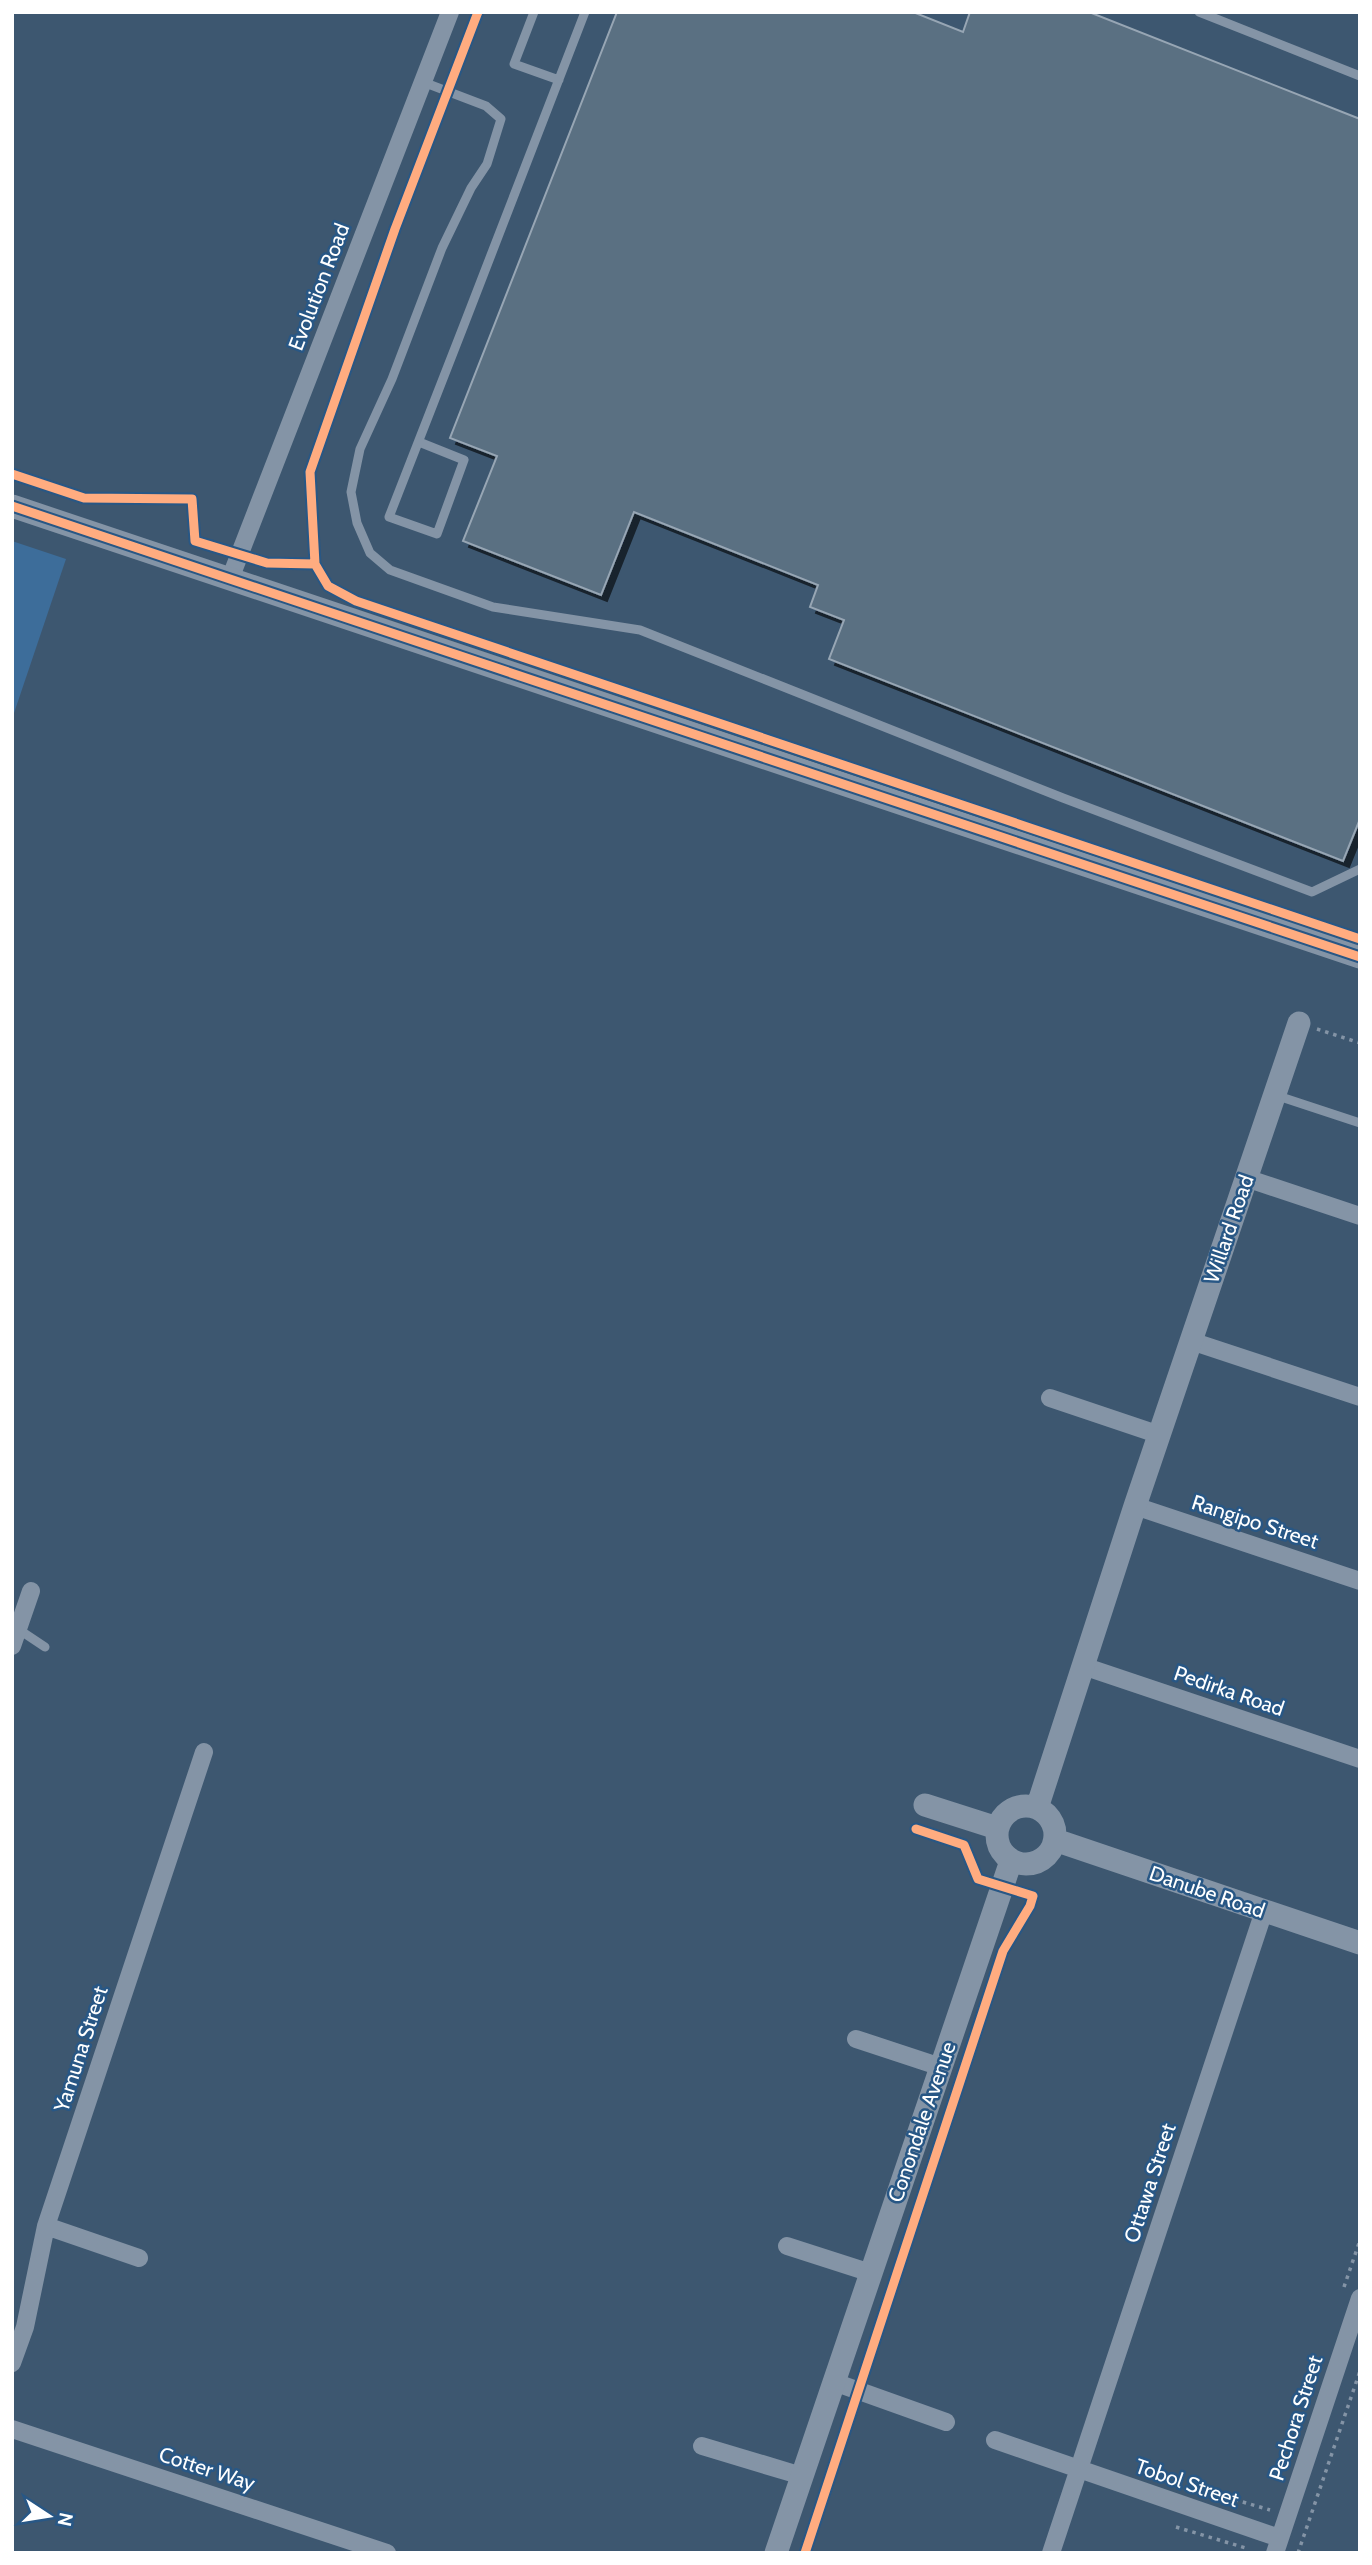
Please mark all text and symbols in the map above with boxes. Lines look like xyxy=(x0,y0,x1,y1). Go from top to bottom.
street label: Evolution Road xyxy=(283,220,354,354)
street label: Willard Road xyxy=(1198,1172,1259,1286)
street label: Rangipo Street xyxy=(1189,1489,1322,1554)
street label: Pedirka Road xyxy=(1171,1660,1288,1721)
street label: Danube Road xyxy=(1146,1860,1268,1923)
street label: Yamuna Street xyxy=(48,1983,113,2116)
street label: Conondale Avenue xyxy=(882,2038,961,2205)
street label: Ottawa Street xyxy=(1118,2120,1181,2246)
street label: Pechora Street xyxy=(1264,2352,1328,2484)
street label: Cotter Way xyxy=(156,2441,259,2496)
street label: Tobol Street xyxy=(1132,2453,1242,2512)
north arrow xyxy=(14,2481,84,2551)
text: N xyxy=(52,2510,78,2528)

